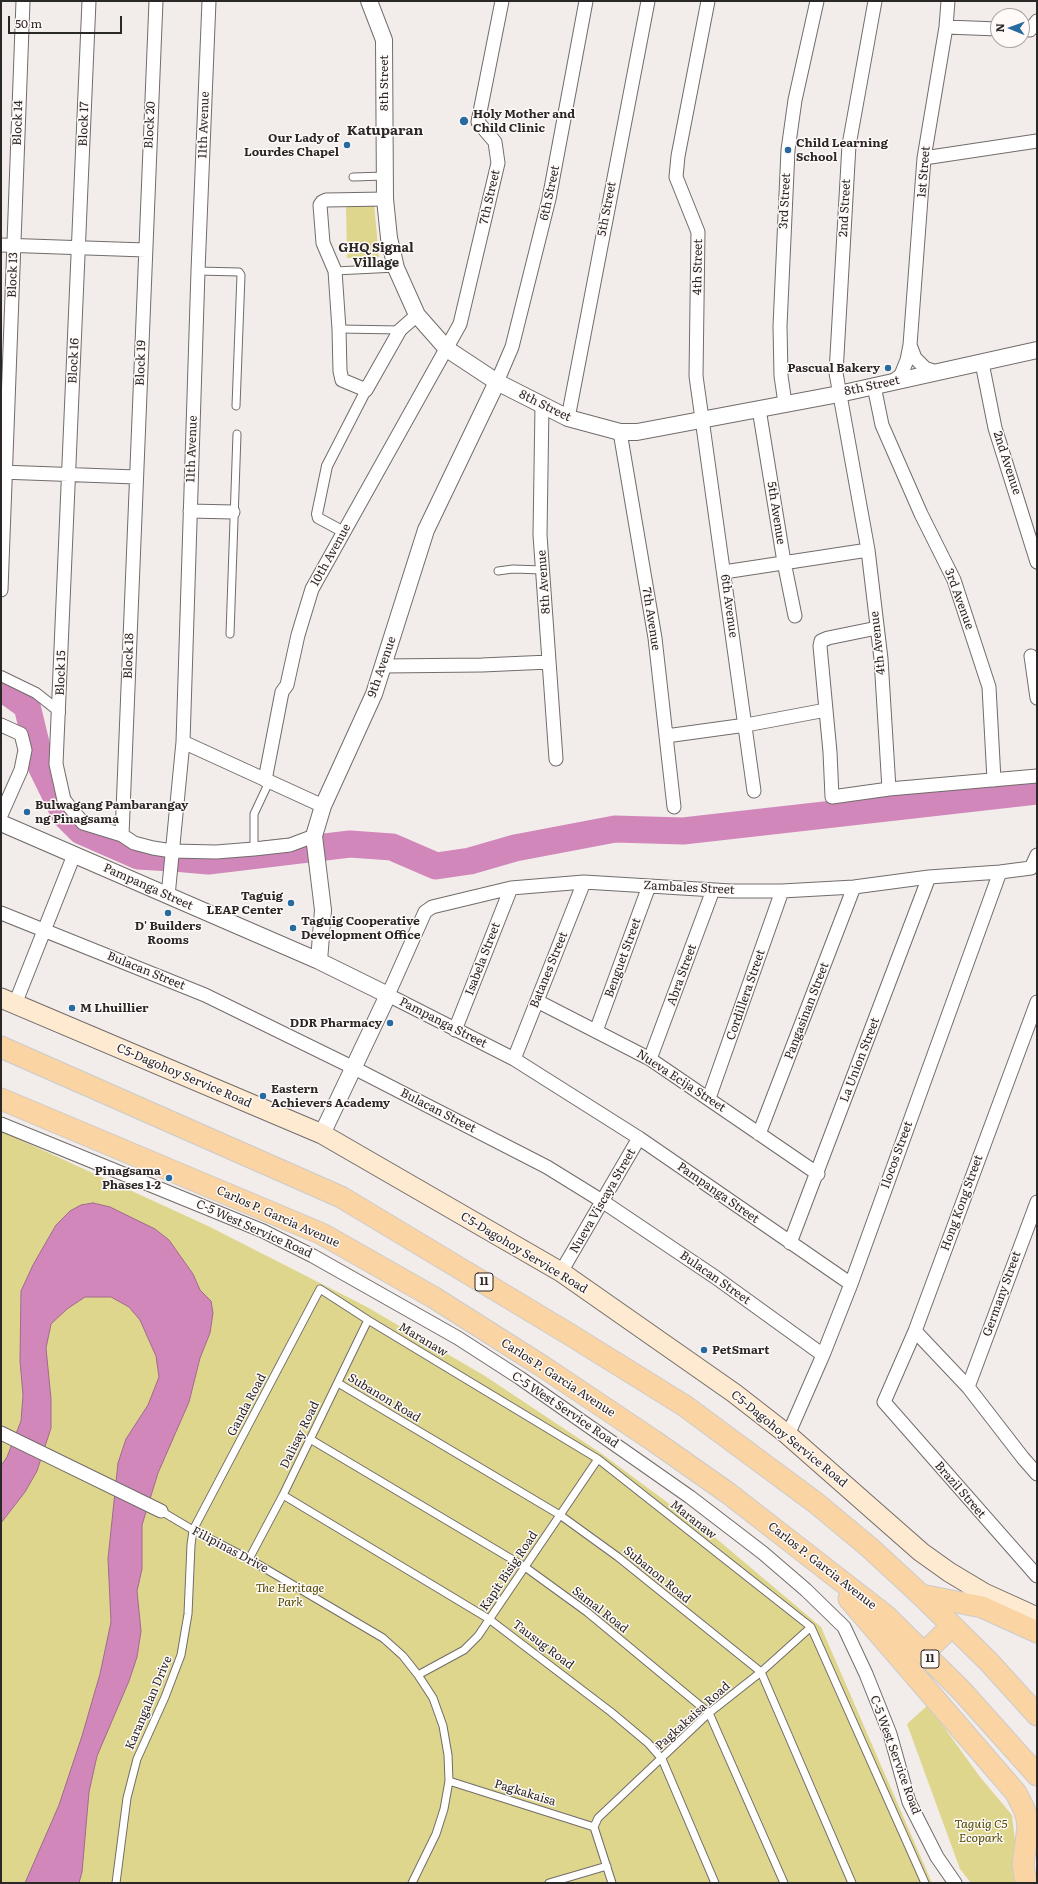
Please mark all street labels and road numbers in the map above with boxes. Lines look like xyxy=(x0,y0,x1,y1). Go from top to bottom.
street label: 8th Street xyxy=(377,55,391,111)
street label: 11th Avenue xyxy=(196,91,212,159)
street label: Block 14 xyxy=(10,100,26,146)
street label: Block 17 xyxy=(76,101,92,147)
street label: Block 20 xyxy=(142,101,158,149)
street label: 1st Street xyxy=(915,146,933,198)
street label: 6th Street xyxy=(537,164,563,222)
street label: 7th Street xyxy=(477,168,503,226)
street label: 3rd Street xyxy=(776,173,794,229)
street label: 2nd Street xyxy=(836,179,854,237)
street label: 5th Street xyxy=(595,180,619,238)
street label: 4th Street xyxy=(690,239,706,295)
street label: Block 13 xyxy=(5,252,21,298)
street label: Block 16 xyxy=(66,338,82,384)
street label: Block 19 xyxy=(133,340,149,386)
street label: 8th Street xyxy=(843,373,901,399)
street label: 8th Street xyxy=(517,387,573,425)
street label: 11th Avenue xyxy=(184,415,200,483)
street label: 2nd Avenue xyxy=(990,429,1024,497)
street label: 5th Avenue xyxy=(764,481,788,545)
street label: 10th Avenue xyxy=(308,521,354,589)
street label: 8th Avenue xyxy=(535,550,553,614)
street label: 3rd Avenue xyxy=(941,566,977,632)
street label: 6th Avenue xyxy=(717,573,741,639)
street label: 7th Avenue xyxy=(639,587,663,651)
street label: 4th Avenue xyxy=(867,610,889,676)
street label: Block 18 xyxy=(121,633,137,679)
street label: 9th Avenue xyxy=(365,635,399,699)
street label: Block 15 xyxy=(53,650,69,696)
street label: Pampanga Street xyxy=(101,861,195,913)
street label: Zambales Street xyxy=(643,878,735,898)
street label: Benguet Street xyxy=(602,916,644,1000)
street label: Isabela Street xyxy=(462,920,504,998)
street label: Batanes Street xyxy=(527,930,571,1010)
street label: Abra Street xyxy=(664,942,700,1008)
street label: Cordillera Street xyxy=(724,948,768,1042)
street label: Bulacan Street xyxy=(105,949,187,993)
street label: Pangasinan Street xyxy=(782,960,832,1062)
street label: Pampanga Street xyxy=(397,995,489,1051)
street label: La Union Street xyxy=(837,1016,883,1104)
street label: C5-Dagohoy Service Road xyxy=(114,1041,254,1111)
street label: Nueva Ecija Street xyxy=(634,1047,728,1115)
street label: Bulacan Street xyxy=(398,1086,478,1136)
street label: Ilocos Street xyxy=(878,1119,916,1191)
street label: Nueva Viscaya Street xyxy=(567,1146,639,1256)
street label: Hong Kong Street xyxy=(938,1153,986,1253)
street label: Pampanga Street xyxy=(674,1159,762,1227)
street label: Carlos P. Garcia Avenue xyxy=(214,1183,342,1251)
street label: C-5 West Service Road xyxy=(194,1197,314,1261)
street label: C5-Dagohoy Service Road xyxy=(458,1209,590,1297)
street label: Bulacan Street xyxy=(677,1248,753,1308)
street label: Germany Street xyxy=(980,1249,1024,1339)
road number: 11 xyxy=(475,1273,493,1291)
street label: Maranaw xyxy=(396,1320,450,1360)
street label: Carlos P. Garcia Avenue xyxy=(498,1336,618,1420)
street label: C-5 West Service Road xyxy=(509,1369,621,1451)
street label: Ganda Road xyxy=(225,1371,269,1439)
street label: Subanon Road xyxy=(345,1371,423,1425)
street label: C5-Dagohoy Service Road xyxy=(728,1388,850,1490)
street label: Dalisay Road xyxy=(277,1399,323,1471)
street label: Brazil Street xyxy=(931,1459,989,1521)
street label: Maranaw xyxy=(667,1498,719,1542)
street label: Carlos P. Garcia Avenue xyxy=(765,1519,879,1613)
street label: Filipinas Drive xyxy=(189,1524,271,1576)
street label: Kapit Bisig Road xyxy=(477,1528,541,1614)
street label: Subanon Road xyxy=(620,1544,694,1606)
street label: Samal Road xyxy=(569,1584,631,1636)
street label: Tausug Road xyxy=(510,1617,576,1673)
road number: 11 xyxy=(921,1650,939,1668)
street label: Karangalan Drive xyxy=(123,1654,175,1752)
street label: Pagkakaisa Road xyxy=(653,1679,733,1753)
street label: C-5 West Service Road xyxy=(867,1694,923,1816)
street label: Pagkakaisa xyxy=(492,1777,558,1809)

